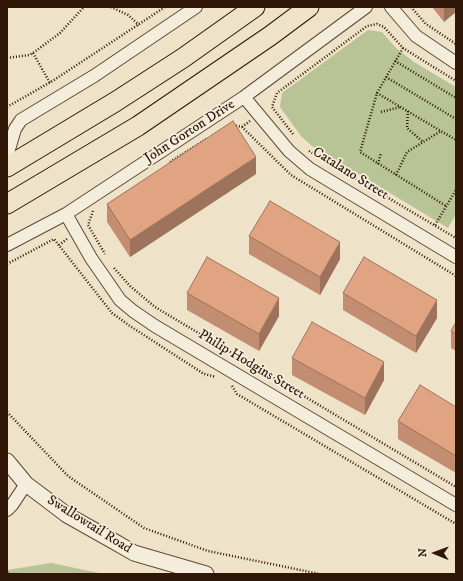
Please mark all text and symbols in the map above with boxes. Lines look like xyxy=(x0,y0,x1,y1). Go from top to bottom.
street label: John Gorton Drive xyxy=(142,97,238,167)
street label: Catalano Street xyxy=(309,144,391,204)
street label: Philip Hodgins Street xyxy=(195,327,307,403)
street label: Swallowtail Road xyxy=(44,492,134,558)
north arrow xyxy=(415,533,455,573)
text: N xyxy=(416,548,430,557)

